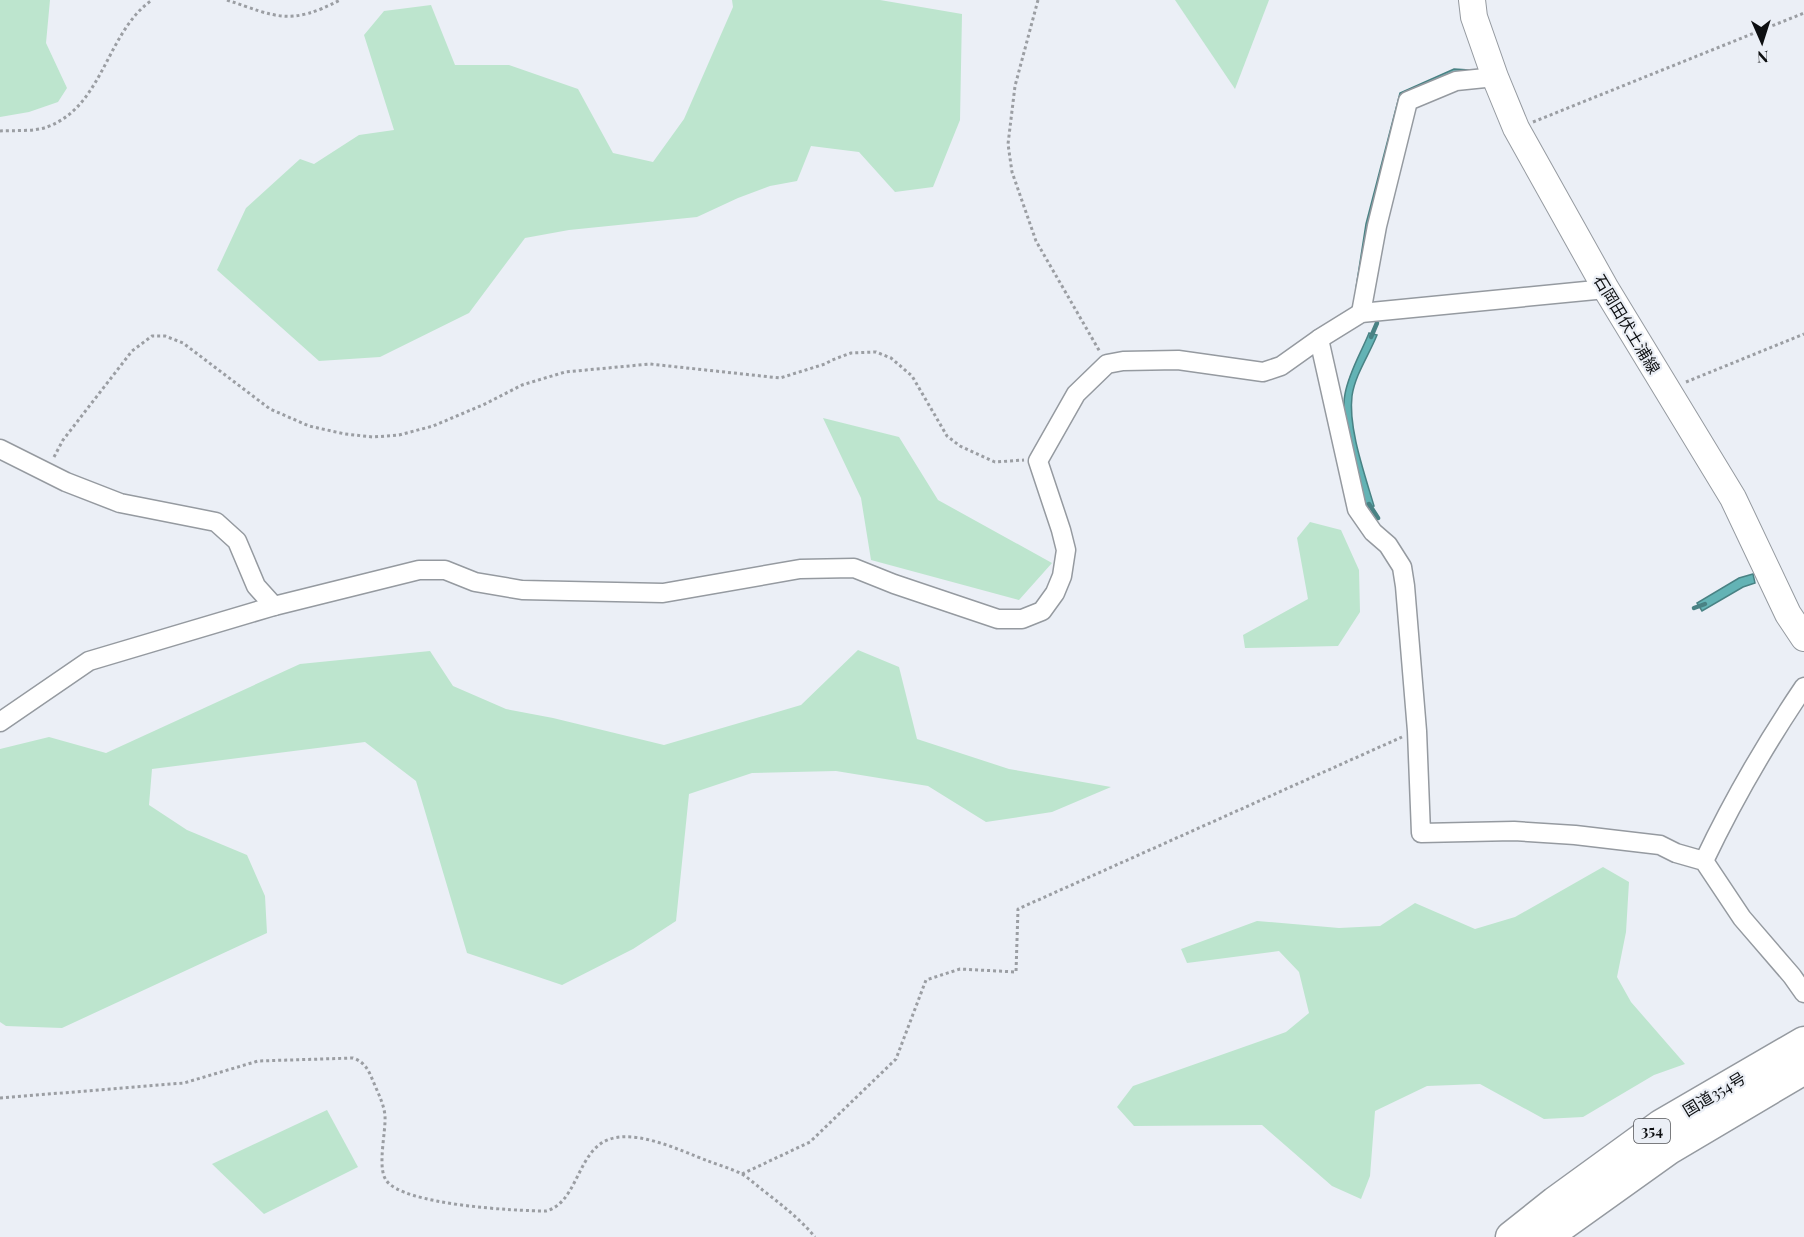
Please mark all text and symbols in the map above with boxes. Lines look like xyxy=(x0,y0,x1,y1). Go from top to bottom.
north arrow xyxy=(1732,12,1792,72)
text: N xyxy=(1756,47,1769,68)
street label: 石岡田伏土浦線 xyxy=(1590,270,1665,377)
street label: 国道354号 xyxy=(1678,1067,1749,1121)
road number: 354 xyxy=(1634,1119,1670,1143)

